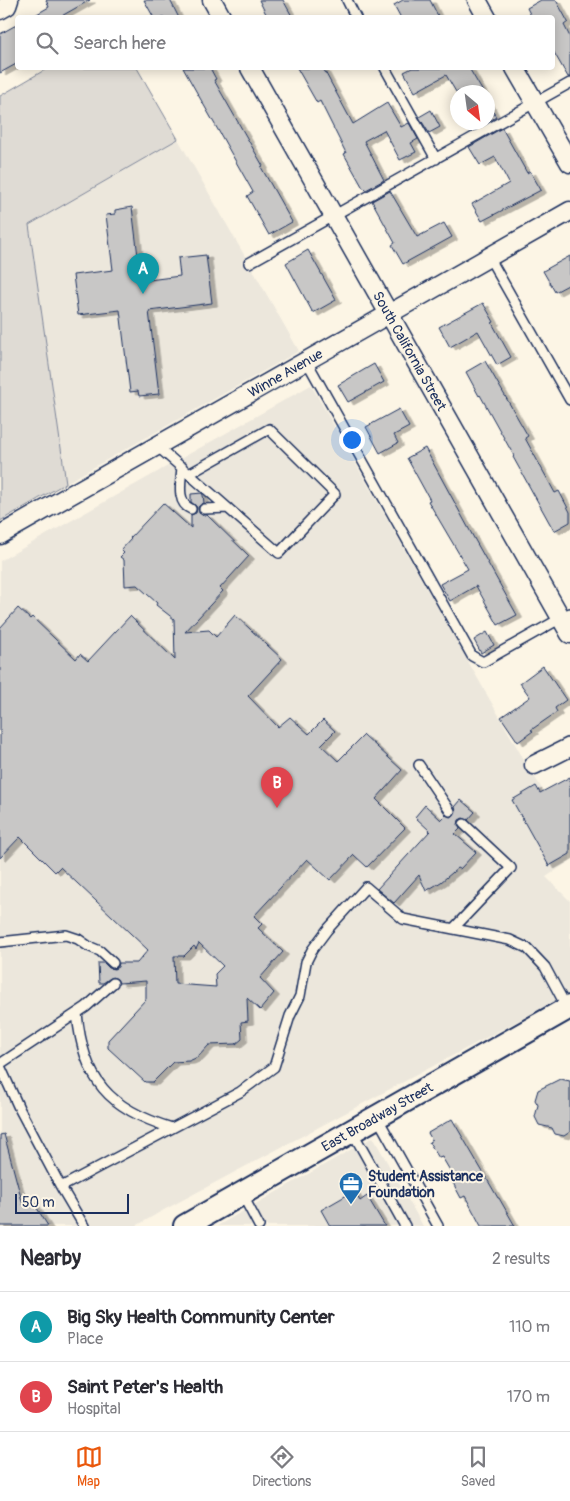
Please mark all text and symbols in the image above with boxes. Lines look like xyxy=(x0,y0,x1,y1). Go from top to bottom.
search box xyxy=(15,15,555,70)
icon: search xyxy=(33,29,61,57)
text: Search here xyxy=(73,31,166,55)
north arrow xyxy=(450,85,495,130)
pin: A xyxy=(127,253,159,294)
street label: South California Street xyxy=(369,288,450,414)
street label: Winne Avenue xyxy=(245,345,326,401)
your location xyxy=(339,427,365,453)
pin: B xyxy=(261,767,293,808)
street label: East Broadway Street xyxy=(319,1079,436,1156)
place label: Student Assistance Foundation xyxy=(368,1168,484,1201)
office icon: Student Assistance Foundation xyxy=(338,1171,364,1205)
scale bar xyxy=(15,1191,129,1214)
text: 50 m xyxy=(22,1194,55,1211)
text: Nearby xyxy=(20,1245,81,1272)
text: 2 results xyxy=(492,1249,550,1269)
text: Big Sky Health Community Center xyxy=(67,1305,335,1329)
text: A xyxy=(31,1317,41,1337)
text: 110 m xyxy=(509,1317,550,1337)
text: Place xyxy=(67,1329,103,1349)
text: Saint Peter's Health xyxy=(67,1375,223,1399)
text: B xyxy=(31,1387,41,1407)
text: 170 m xyxy=(507,1387,550,1407)
text: Hospital xyxy=(67,1399,121,1419)
tab: Map xyxy=(75,1443,103,1490)
tab: Directions xyxy=(252,1443,311,1490)
tab: Saved xyxy=(461,1443,495,1490)

